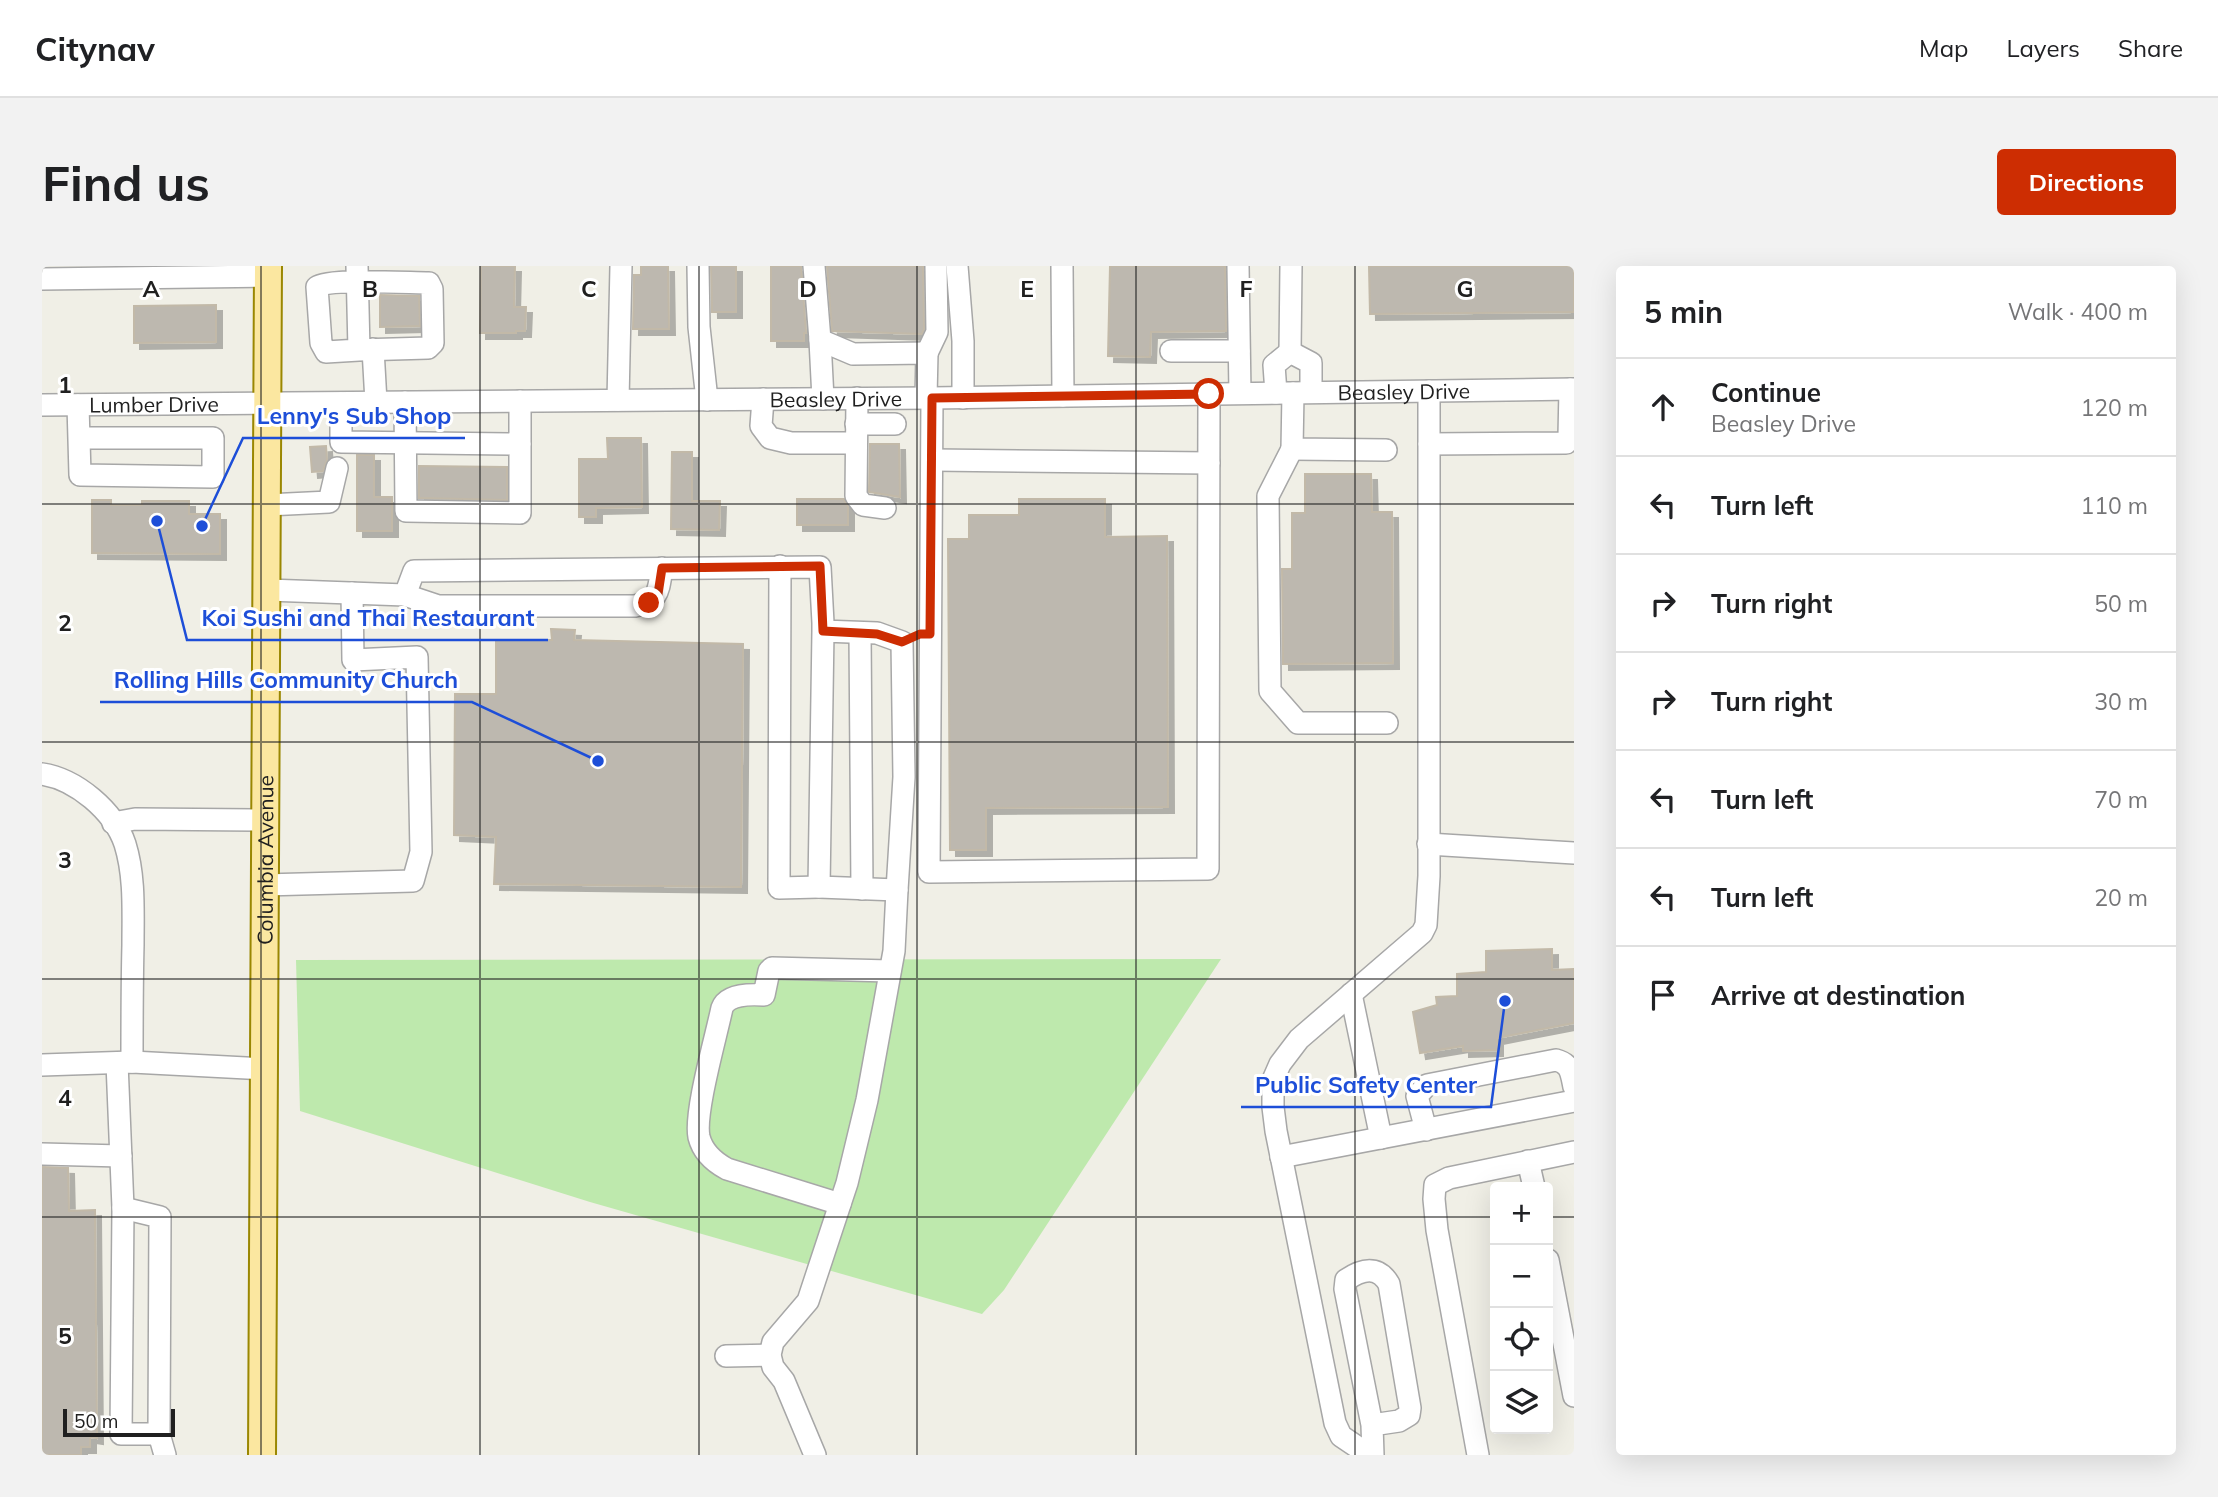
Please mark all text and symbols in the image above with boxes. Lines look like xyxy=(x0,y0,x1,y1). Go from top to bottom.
text: Citynav xyxy=(35,28,155,69)
text: Map xyxy=(1919,33,1968,63)
text: Layers xyxy=(2006,33,2080,63)
text: Share xyxy=(2118,33,2183,63)
button: Directions xyxy=(1997,149,2176,215)
text: Find us xyxy=(42,152,210,213)
text: A xyxy=(142,274,160,303)
text: B xyxy=(362,274,378,303)
text: C xyxy=(581,274,597,303)
text: D xyxy=(799,274,817,303)
text: E xyxy=(1020,274,1034,303)
text: F xyxy=(1239,274,1253,303)
text: G xyxy=(1456,274,1474,303)
text: 5 min xyxy=(1644,293,1723,331)
text: Walk · 400 m xyxy=(2008,297,2148,326)
text: 1 xyxy=(58,370,72,399)
text: Continue xyxy=(1711,376,1821,409)
street label: Beasley Drive xyxy=(1338,377,1470,405)
route start xyxy=(1193,378,1224,409)
street label: Beasley Drive xyxy=(770,385,902,412)
icon: ahead xyxy=(1644,388,1682,426)
street label: Lumber Drive xyxy=(89,391,219,418)
text: 120 m xyxy=(2080,393,2148,422)
callout: Lenny's Sub Shop xyxy=(243,394,465,438)
text: Lenny's Sub Shop xyxy=(257,401,451,430)
text: Beasley Drive xyxy=(1711,409,1856,438)
icon: left xyxy=(1644,486,1682,524)
text: Turn left xyxy=(1711,489,1813,522)
text: 110 m xyxy=(2080,491,2148,520)
icon: right xyxy=(1644,584,1682,622)
route end xyxy=(633,587,664,618)
text: Turn right xyxy=(1711,587,1832,620)
text: 50 m xyxy=(2094,589,2148,618)
callout: Koi Sushi and Thai Restaurant xyxy=(187,596,548,640)
text: Koi Sushi and Thai Restaurant xyxy=(202,603,535,632)
text: 2 xyxy=(58,608,72,637)
callout: Rolling Hills Community Church xyxy=(100,658,472,702)
text: Rolling Hills Community Church xyxy=(114,665,458,694)
icon: right xyxy=(1644,682,1682,720)
text: Turn right xyxy=(1711,685,1832,718)
text: 30 m xyxy=(2094,687,2148,716)
street label: Columbia Avenue xyxy=(252,775,278,945)
icon: left xyxy=(1644,780,1682,818)
text: Turn left xyxy=(1711,783,1813,816)
text: 70 m xyxy=(2094,785,2148,814)
text: 3 xyxy=(58,845,72,874)
icon: left xyxy=(1644,878,1682,916)
text: Turn left xyxy=(1711,881,1813,914)
text: 20 m xyxy=(2094,883,2148,912)
icon: arrive xyxy=(1644,976,1682,1014)
text: Arrive at destination xyxy=(1711,979,1966,1012)
callout: Public Safety Center xyxy=(1241,1063,1491,1107)
text: Public Safety Center xyxy=(1255,1070,1477,1099)
text: 4 xyxy=(58,1083,72,1112)
map controls xyxy=(1490,1182,1553,1434)
button: + xyxy=(1490,1182,1553,1245)
button: − xyxy=(1490,1245,1553,1308)
button: locate xyxy=(1490,1308,1553,1371)
text: 5 xyxy=(58,1321,72,1350)
button: layers xyxy=(1490,1371,1553,1434)
scale bar xyxy=(63,1406,175,1438)
text: 50 m xyxy=(74,1409,118,1433)

